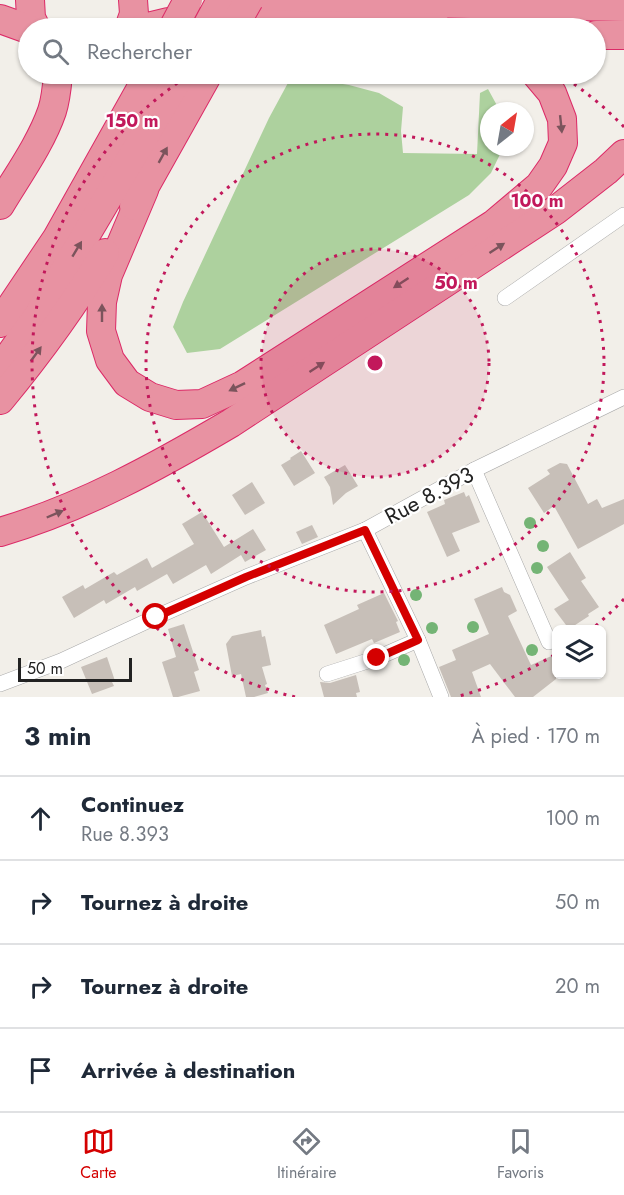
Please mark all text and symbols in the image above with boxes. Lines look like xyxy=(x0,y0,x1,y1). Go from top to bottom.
search box xyxy=(18,18,606,84)
icon: search xyxy=(39,35,72,68)
text: Rechercher xyxy=(87,35,192,67)
north arrow xyxy=(480,102,534,156)
text: 150 m xyxy=(106,108,158,134)
one-way arrow xyxy=(556,115,566,134)
one-way arrow xyxy=(158,146,168,163)
text: 100 m xyxy=(510,188,564,214)
one-way arrow xyxy=(72,240,82,257)
one-way arrow xyxy=(489,243,505,254)
text: 50 m xyxy=(434,270,478,296)
one-way arrow xyxy=(394,277,410,289)
one-way arrow xyxy=(97,304,107,323)
one-way arrow xyxy=(30,347,42,363)
centre of rings xyxy=(365,353,385,373)
one-way arrow xyxy=(308,361,324,373)
one-way arrow xyxy=(228,383,245,392)
street label: Rue 8.393 xyxy=(379,458,479,532)
one-way arrow xyxy=(47,509,64,518)
route start xyxy=(142,603,168,629)
map controls xyxy=(552,625,606,679)
button: layers xyxy=(552,625,606,679)
route end xyxy=(363,644,389,670)
scale bar xyxy=(18,655,132,682)
text: 50 m xyxy=(27,657,63,680)
text: 3 min xyxy=(24,717,91,755)
text: À pied · 170 m xyxy=(471,722,600,751)
text: Continuez xyxy=(81,788,184,820)
icon: ahead xyxy=(24,802,57,835)
text: 100 m xyxy=(545,804,600,833)
text: Rue 8.393 xyxy=(81,820,169,849)
icon: right xyxy=(24,886,57,919)
text: Tournez à droite xyxy=(81,886,248,918)
text: 50 m xyxy=(555,888,600,917)
icon: right xyxy=(24,970,57,1003)
text: Tournez à droite xyxy=(81,970,248,1002)
text: 20 m xyxy=(555,972,600,1001)
icon: arrive xyxy=(24,1054,57,1087)
text: Arrivée à destination xyxy=(81,1054,295,1086)
tab: Carte xyxy=(80,1125,116,1184)
tab: Itinéraire xyxy=(277,1125,336,1184)
tab: Favoris xyxy=(497,1125,544,1184)

